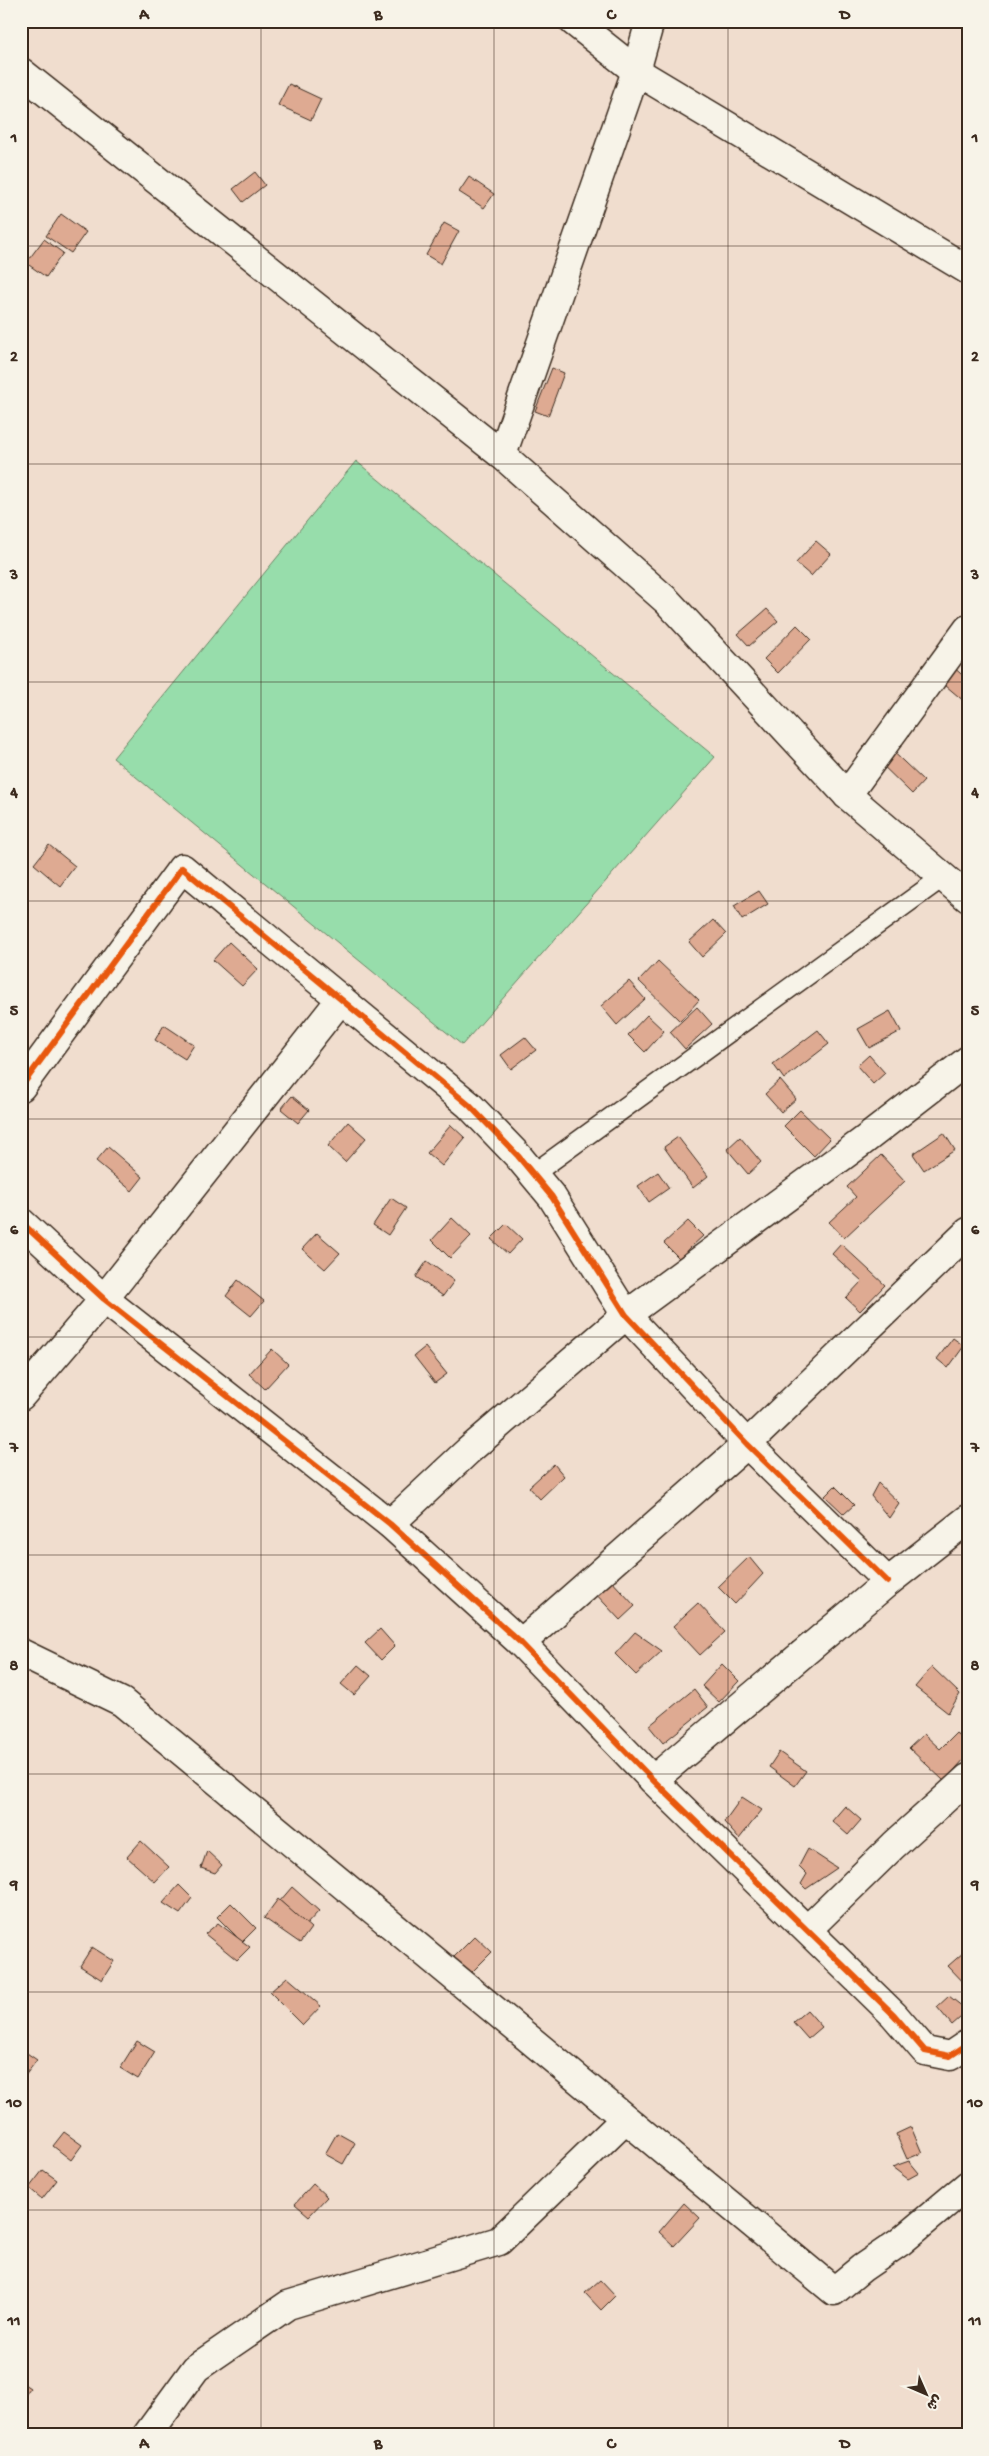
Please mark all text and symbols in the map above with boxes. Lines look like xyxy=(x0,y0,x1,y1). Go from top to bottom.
text: A xyxy=(138,7,150,26)
text: B xyxy=(373,7,383,26)
text: C xyxy=(606,7,617,26)
text: D xyxy=(838,7,851,26)
text: 1 xyxy=(10,130,17,149)
text: 1 xyxy=(971,130,978,149)
text: 2 xyxy=(10,349,18,368)
text: 2 xyxy=(971,349,979,368)
text: 3 xyxy=(9,567,18,586)
text: 3 xyxy=(970,567,979,586)
text: 4 xyxy=(9,785,18,804)
text: 4 xyxy=(970,785,979,804)
text: 5 xyxy=(10,1003,19,1022)
text: 5 xyxy=(971,1003,980,1022)
text: 6 xyxy=(10,1222,19,1241)
text: 6 xyxy=(971,1222,980,1241)
text: 7 xyxy=(9,1440,19,1459)
text: 7 xyxy=(970,1440,980,1459)
text: 8 xyxy=(10,1658,19,1677)
text: 8 xyxy=(971,1658,980,1677)
text: 9 xyxy=(9,1877,18,1896)
text: 9 xyxy=(970,1877,979,1896)
text: 10 xyxy=(5,2095,22,2114)
text: 10 xyxy=(966,2095,983,2114)
text: 11 xyxy=(7,2313,20,2332)
text: 11 xyxy=(968,2313,981,2332)
north arrow xyxy=(902,2368,952,2418)
text: ش xyxy=(922,2390,945,2413)
text: A xyxy=(138,2436,150,2455)
text: B xyxy=(373,2436,383,2455)
text: C xyxy=(606,2436,617,2455)
text: D xyxy=(838,2436,851,2455)

